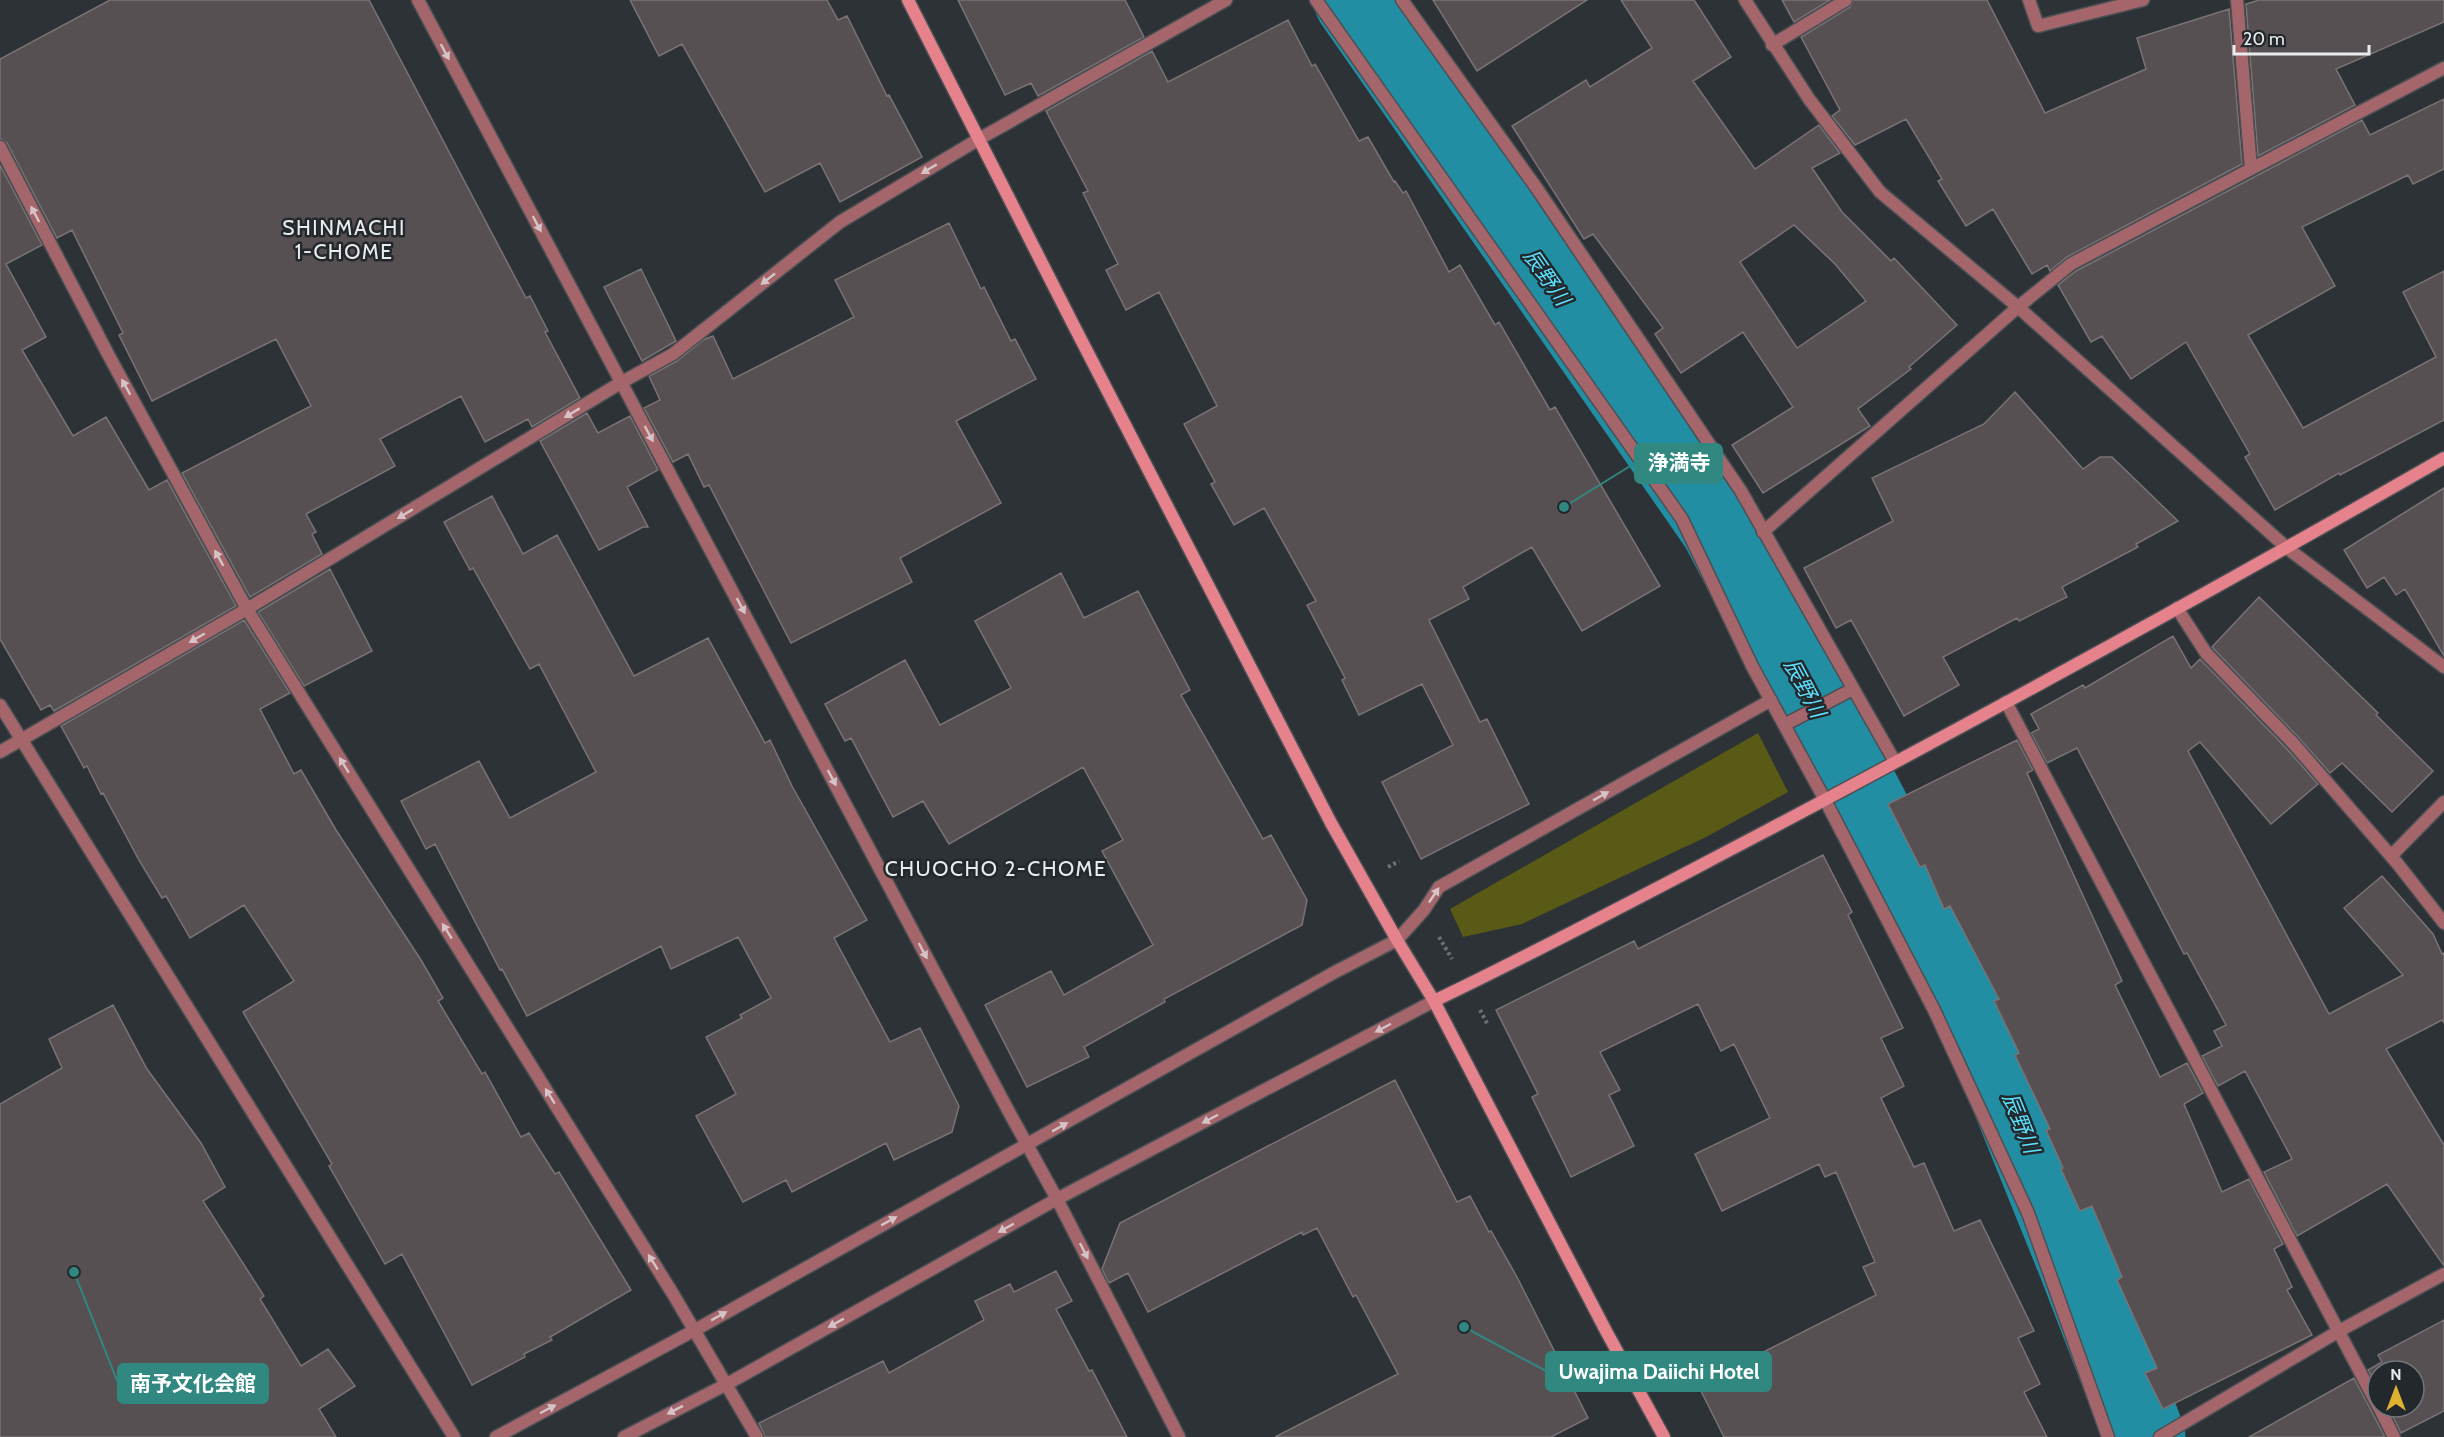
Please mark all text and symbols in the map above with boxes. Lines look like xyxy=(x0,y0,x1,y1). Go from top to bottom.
scale bar xyxy=(2234,18,2369,56)
text: 20 m xyxy=(2243,28,2285,50)
one-way arrow xyxy=(441,43,450,60)
one-way arrow xyxy=(921,164,937,175)
one-way arrow xyxy=(30,206,40,223)
district label: SHINMACHI 1-CHOME xyxy=(282,215,406,264)
one-way arrow xyxy=(532,215,542,232)
water label: 辰野川 xyxy=(1519,244,1576,312)
one-way arrow xyxy=(760,272,776,285)
one-way arrow xyxy=(121,378,131,395)
one-way arrow xyxy=(564,407,580,418)
one-way arrow xyxy=(644,426,654,443)
callout: 浄満寺 xyxy=(1635,444,1722,483)
text: 浄満寺 xyxy=(1648,450,1711,475)
one-way arrow xyxy=(397,508,413,519)
one-way arrow xyxy=(214,550,225,566)
one-way arrow xyxy=(736,598,746,615)
one-way arrow xyxy=(188,633,205,643)
water label: 辰野川 xyxy=(1779,654,1832,723)
one-way arrow xyxy=(339,757,350,773)
one-way arrow xyxy=(827,770,837,787)
one-way arrow xyxy=(1592,791,1609,801)
district label: CHUOCHO 2-CHOME xyxy=(885,856,1107,881)
one-way arrow xyxy=(1428,888,1440,904)
one-way arrow xyxy=(442,923,453,939)
one-way arrow xyxy=(918,943,928,960)
one-way arrow xyxy=(1374,1023,1391,1033)
one-way arrow xyxy=(545,1088,556,1104)
water label: 辰野川 xyxy=(1998,1089,2045,1159)
one-way arrow xyxy=(1201,1114,1218,1124)
one-way arrow xyxy=(1052,1121,1068,1132)
one-way arrow xyxy=(881,1217,898,1227)
one-way arrow xyxy=(997,1223,1014,1233)
one-way arrow xyxy=(1079,1243,1089,1260)
one-way arrow xyxy=(647,1254,658,1270)
one-way arrow xyxy=(711,1311,728,1321)
one-way arrow xyxy=(827,1318,844,1328)
callout: Uwajima Daiichi Hotel xyxy=(1546,1352,1771,1391)
text: Uwajima Daiichi Hotel xyxy=(1559,1359,1760,1384)
north arrow xyxy=(2366,1359,2426,1419)
callout: 南予文化会館 xyxy=(118,1364,268,1403)
text: N xyxy=(2390,1365,2402,1384)
text: 南予文化会館 xyxy=(130,1371,256,1396)
one-way arrow xyxy=(539,1404,556,1414)
one-way arrow xyxy=(667,1406,684,1415)

